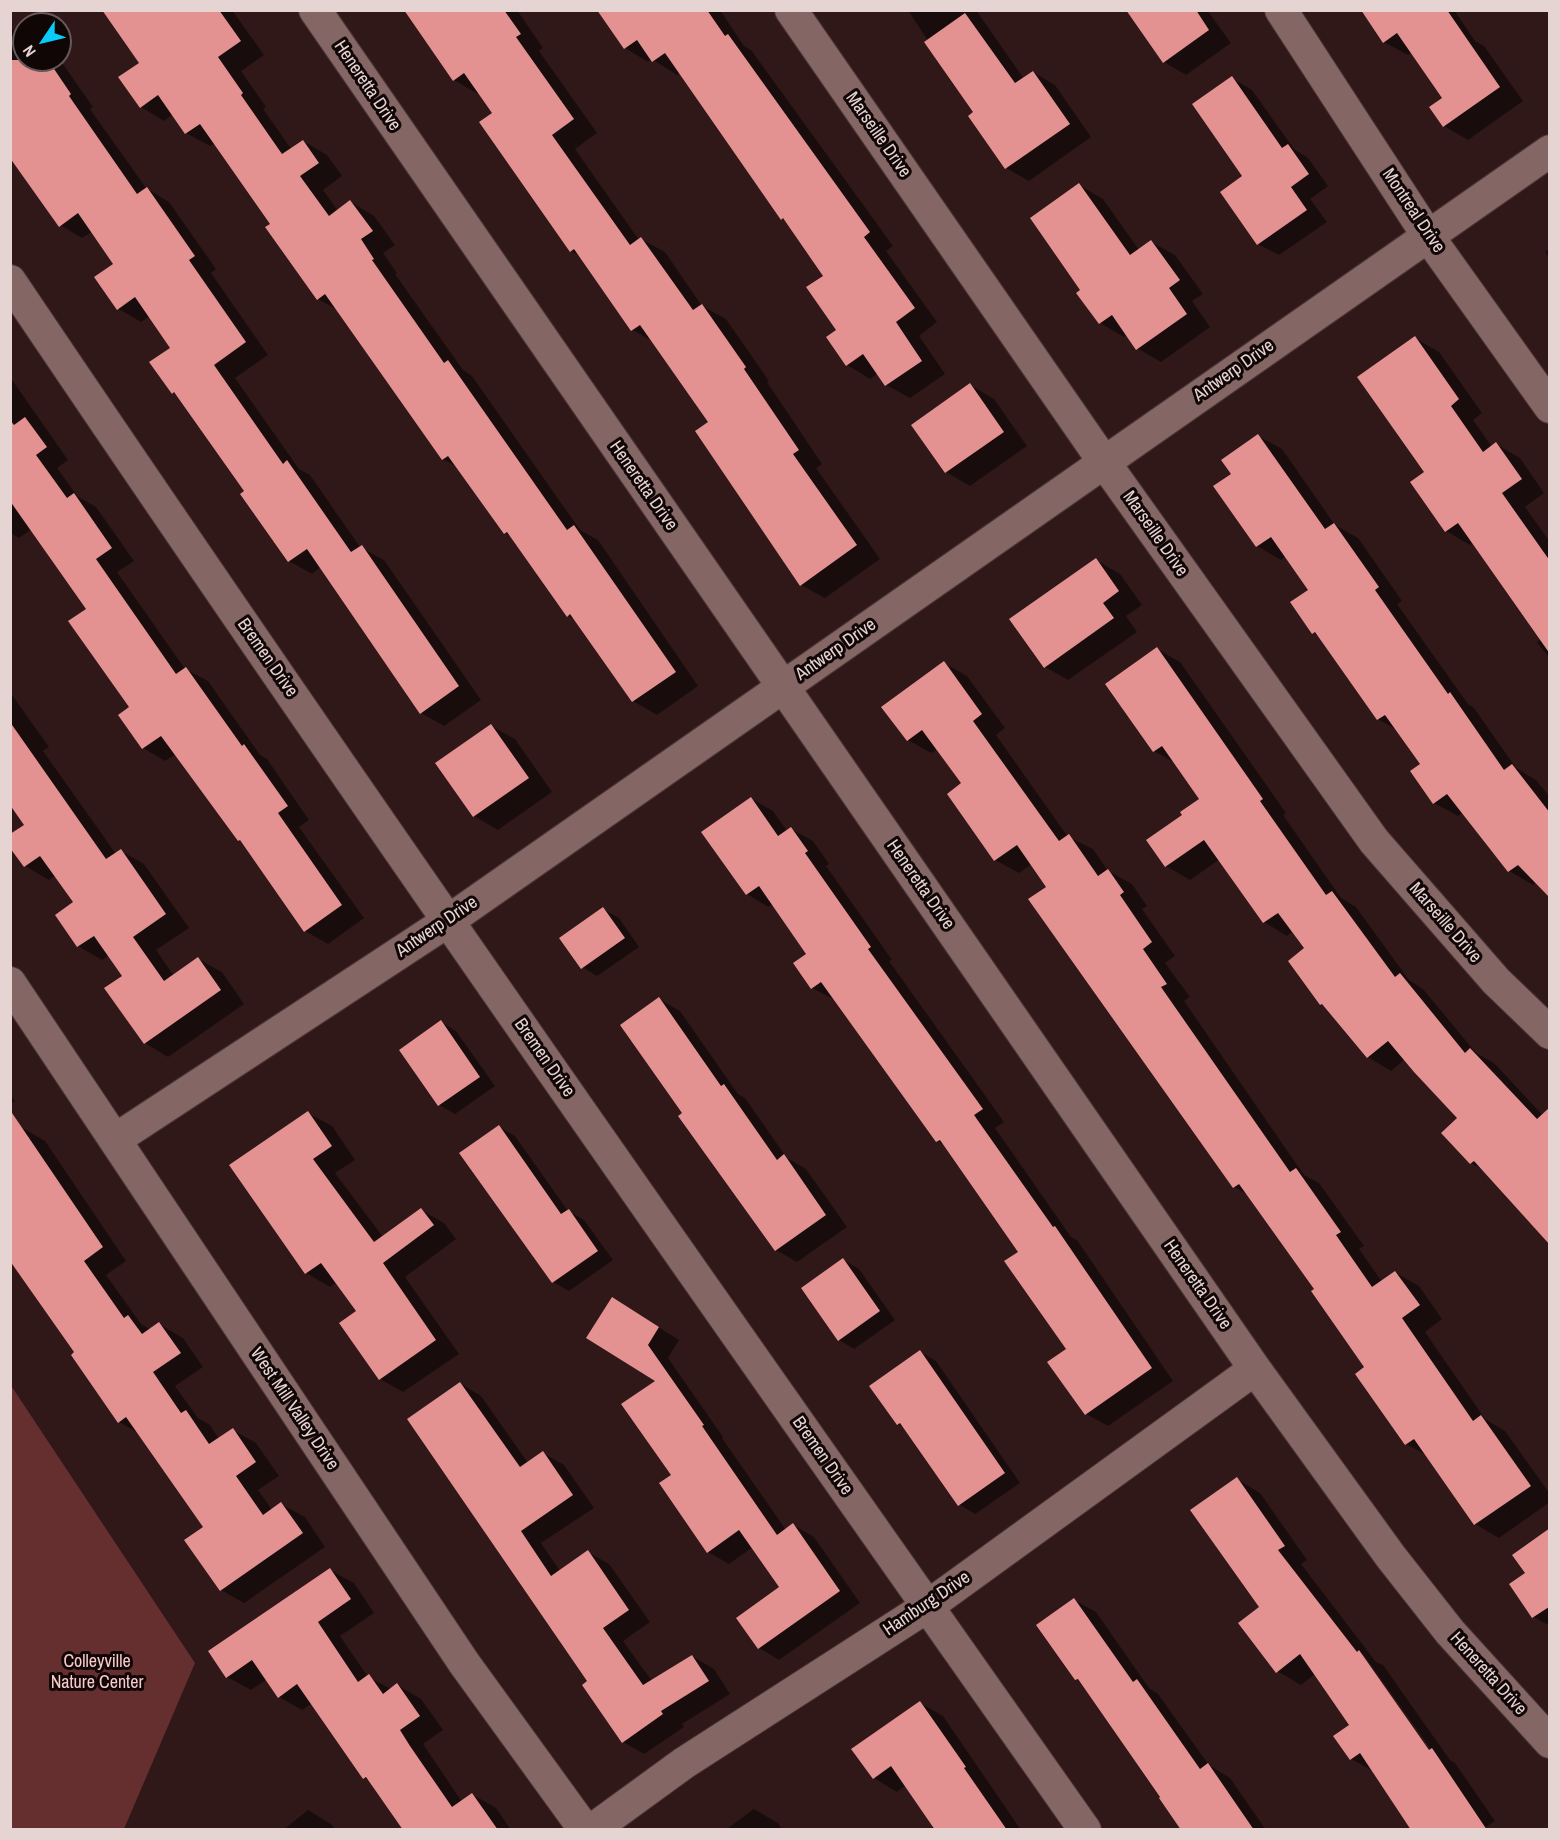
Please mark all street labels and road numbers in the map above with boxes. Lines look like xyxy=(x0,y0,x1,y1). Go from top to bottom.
street label: Heneretta Drive xyxy=(329,37,405,135)
street label: Marseille Drive xyxy=(841,88,915,182)
street label: Montreal Drive xyxy=(1377,165,1449,257)
street label: Antwerp Drive xyxy=(1190,335,1278,407)
street label: Heneretta Drive xyxy=(604,437,682,535)
street label: Marseille Drive xyxy=(1118,487,1192,581)
street label: Antwerp Drive xyxy=(792,614,880,686)
street label: Bremen Drive xyxy=(232,615,302,701)
street label: Heneretta Drive xyxy=(881,836,959,934)
street label: Marseille Drive xyxy=(1404,878,1486,968)
street label: Antwerp Drive xyxy=(392,892,482,962)
street label: Bremen Drive xyxy=(509,1015,579,1101)
street label: Heneretta Drive xyxy=(1158,1236,1236,1334)
street label: West Mill Valley Drive xyxy=(245,1344,343,1474)
street label: Bremen Drive xyxy=(787,1413,857,1499)
street label: Hamburg Drive xyxy=(879,1567,975,1641)
street label: Heneretta Drive xyxy=(1445,1628,1531,1720)

